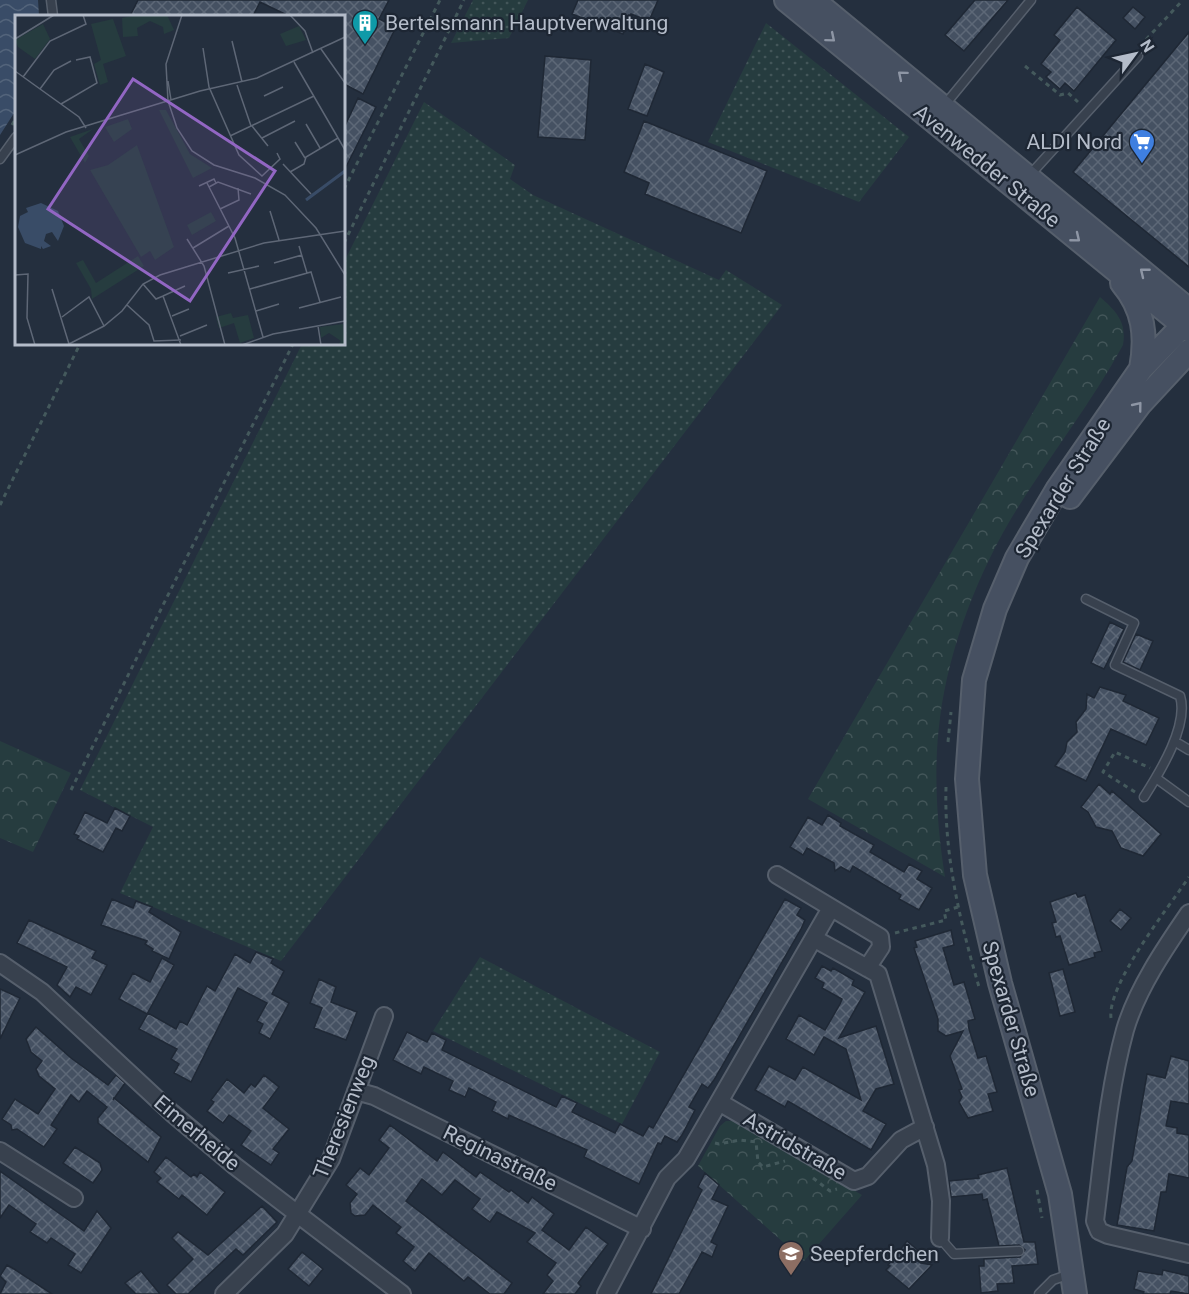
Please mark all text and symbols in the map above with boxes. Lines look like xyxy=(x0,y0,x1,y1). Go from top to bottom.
building icon: Bertelsmann Hauptverwaltung xyxy=(350,8,380,46)
place label: Bertelsmann Hauptverwaltung xyxy=(385,11,668,35)
inset map xyxy=(15,15,345,345)
north arrow xyxy=(1105,24,1165,84)
one-way arrow xyxy=(824,30,835,41)
text: N xyxy=(1136,36,1158,56)
one-way arrow xyxy=(898,71,909,82)
street label: Avenwedder Straße xyxy=(909,100,1065,232)
supermarket icon: ALDI Nord xyxy=(1127,127,1157,165)
place label: ALDI Nord xyxy=(1027,130,1122,154)
one-way arrow xyxy=(1069,231,1080,242)
one-way arrow xyxy=(1140,269,1151,280)
one-way arrow xyxy=(1131,402,1142,413)
street label: Spexarder Straße xyxy=(1010,414,1116,562)
street label: Spexarder Straße xyxy=(977,939,1045,1099)
street label: Theresienweg xyxy=(308,1052,380,1182)
street label: Eimerheide xyxy=(149,1090,245,1176)
street label: Astridstraße xyxy=(739,1107,851,1185)
street label: Reginastraße xyxy=(439,1120,561,1196)
school or university icon: Seepferdchen xyxy=(776,1239,806,1277)
place label: Seepferdchen xyxy=(810,1242,939,1266)

